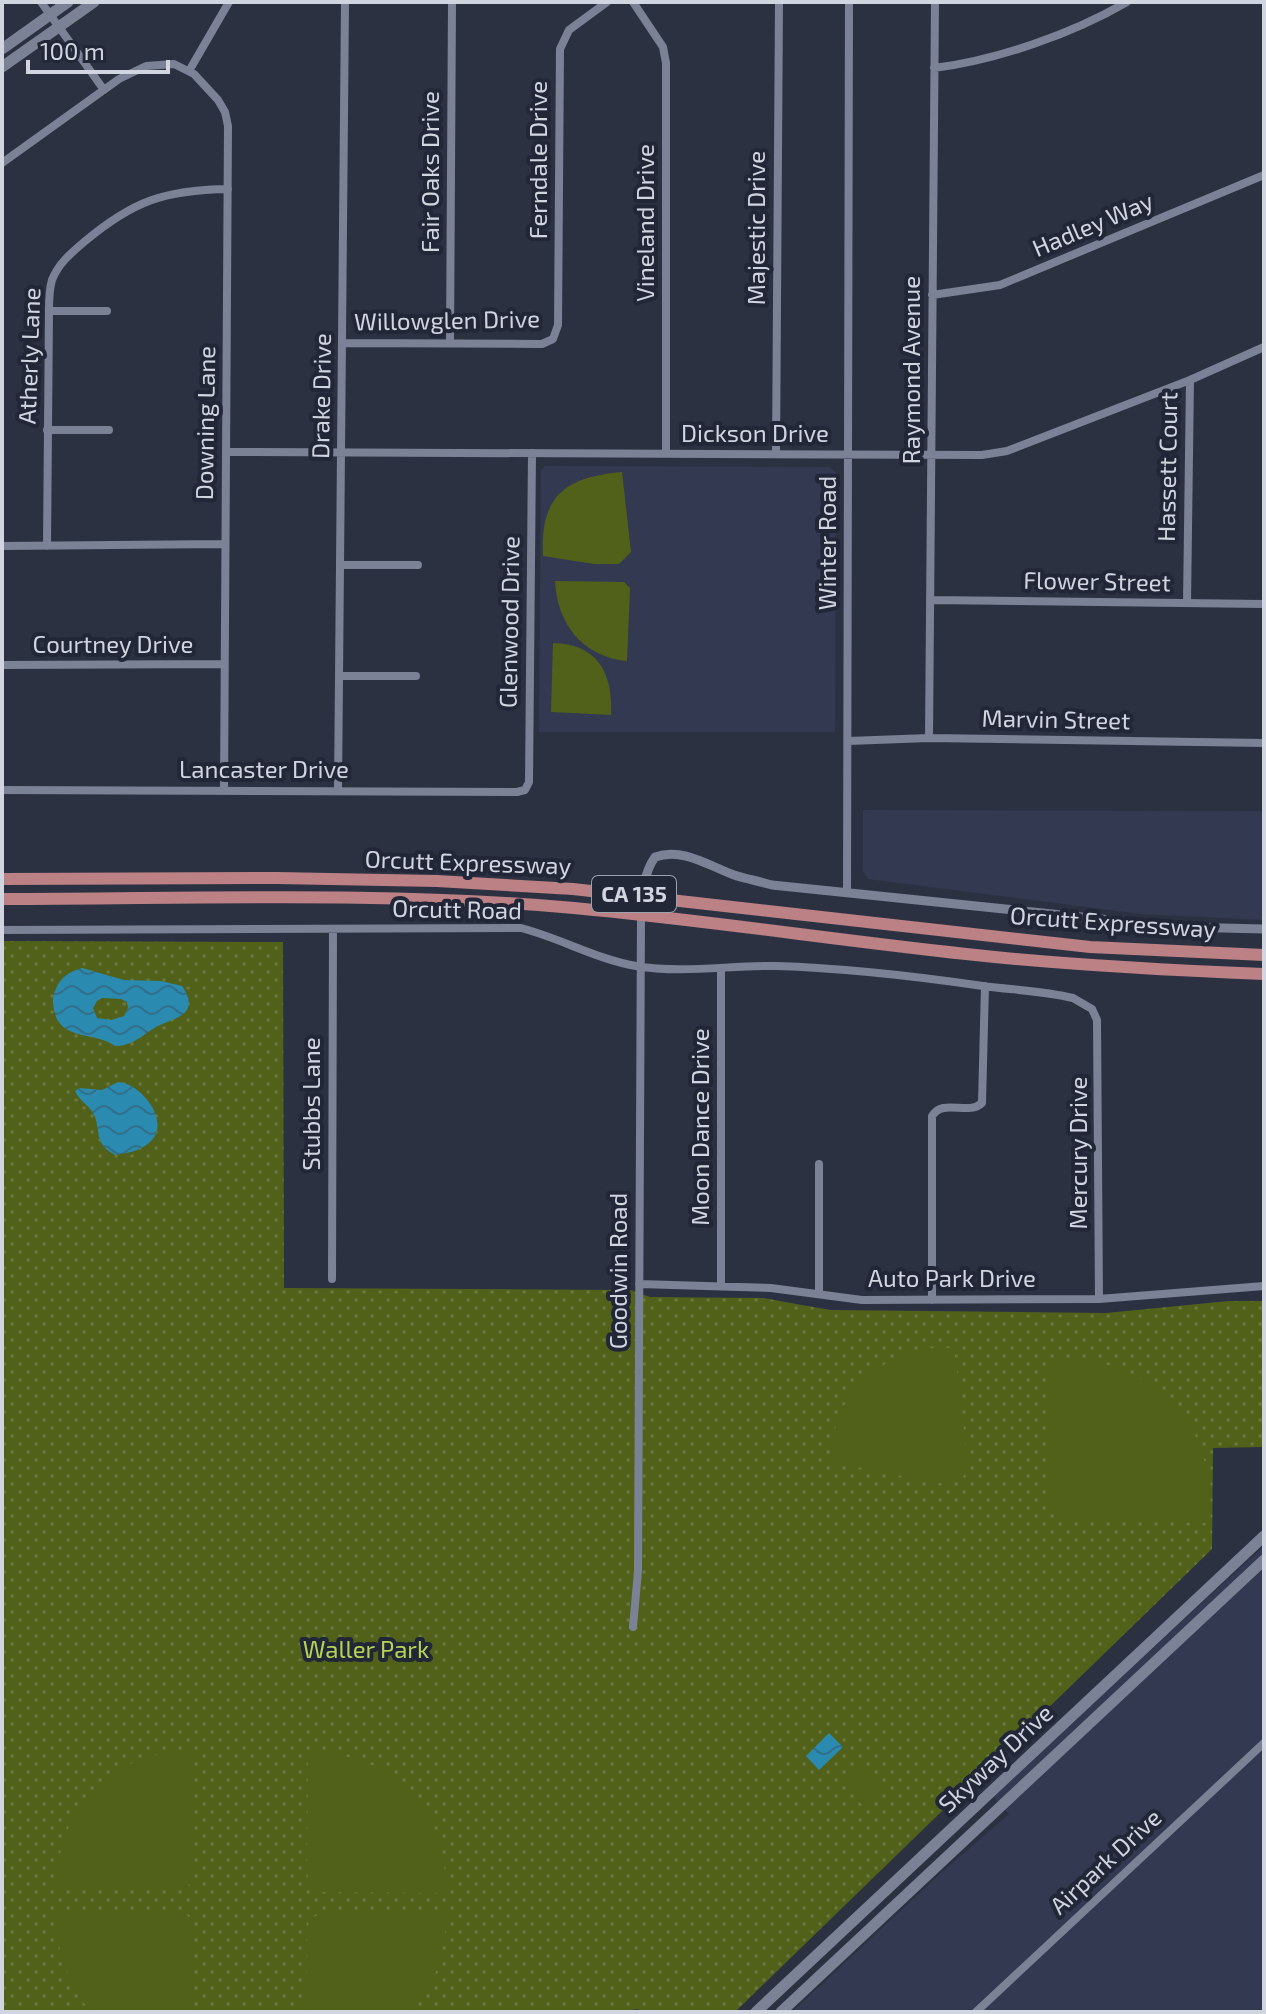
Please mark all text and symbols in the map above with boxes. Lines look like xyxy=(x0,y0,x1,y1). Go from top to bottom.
scale bar xyxy=(28,24,168,74)
text: 100 m xyxy=(40,36,105,65)
street label: Ferndale Drive xyxy=(523,81,552,239)
street label: Fair Oaks Drive xyxy=(415,91,444,253)
street label: Vineland Drive xyxy=(630,144,659,302)
street label: Majestic Drive xyxy=(741,151,770,305)
street label: Hadley Way xyxy=(1028,185,1157,262)
street label: Raymond Avenue xyxy=(896,276,925,464)
street label: Atherly Lane xyxy=(12,287,45,425)
street label: Willowglen Drive xyxy=(354,303,540,336)
street label: Drake Drive xyxy=(305,333,336,459)
street label: Downing Lane xyxy=(189,346,220,500)
street label: Hassett Court xyxy=(1151,392,1182,542)
street label: Dickson Drive xyxy=(681,418,829,447)
street label: Winter Road xyxy=(812,476,841,610)
street label: Glenwood Drive xyxy=(493,536,524,708)
street label: Flower Street xyxy=(1023,565,1171,596)
street label: Courtney Drive xyxy=(32,629,194,658)
street label: Marvin Street xyxy=(982,703,1131,734)
street label: Lancaster Drive xyxy=(179,754,349,783)
street label: Orcutt Expressway xyxy=(364,843,572,880)
road number: CA 135 xyxy=(592,876,676,912)
street label: Orcutt Road xyxy=(392,893,522,924)
street label: Orcutt Expressway xyxy=(1009,900,1217,943)
street label: Moon Dance Drive xyxy=(685,1028,714,1226)
street label: Stubbs Lane xyxy=(296,1037,325,1171)
street label: Mercury Drive xyxy=(1063,1077,1092,1229)
street label: Goodwin Road xyxy=(603,1193,632,1349)
street label: Auto Park Drive xyxy=(868,1263,1036,1292)
park label: Waller Park xyxy=(303,1634,429,1663)
street label: Skyway Drive xyxy=(932,1698,1058,1818)
street label: Airpark Drive xyxy=(1043,1802,1167,1920)

